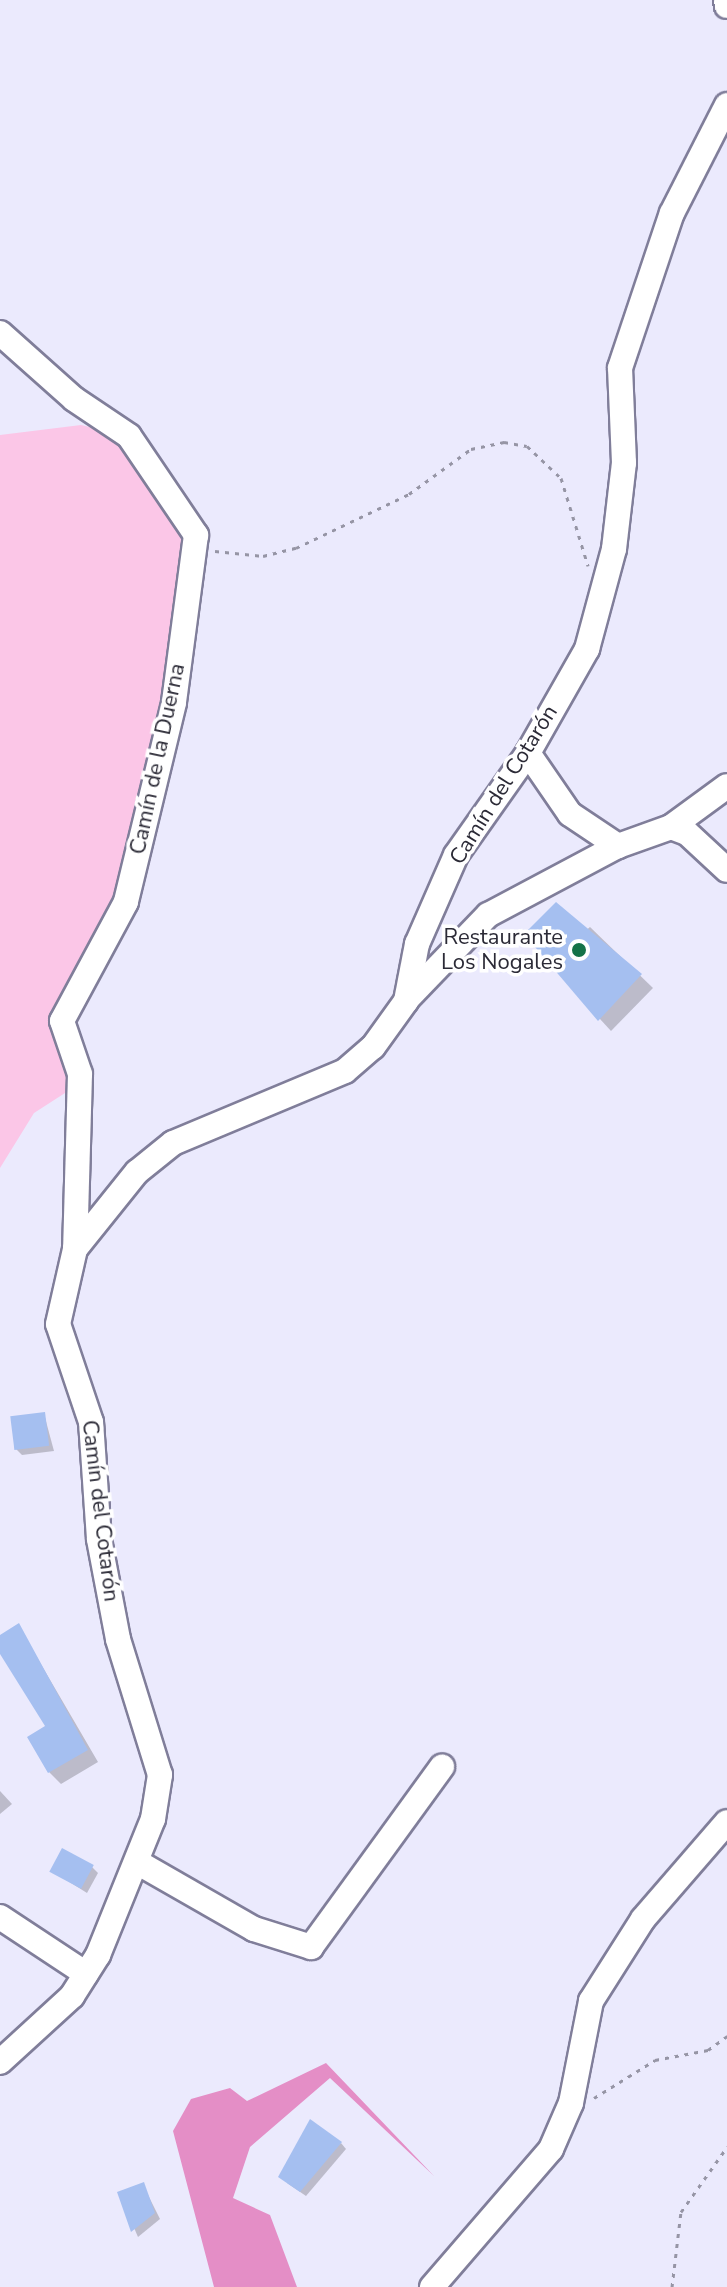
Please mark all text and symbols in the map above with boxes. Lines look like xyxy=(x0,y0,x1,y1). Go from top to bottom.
street label: Camín de la Duerna xyxy=(125,661,191,857)
street label: Camín del Cotarón xyxy=(444,700,564,870)
place label: Restaurante Los Nogales xyxy=(441,924,563,976)
marker: Restaurante Los Nogales xyxy=(570,941,588,959)
street label: Camín del Cotarón xyxy=(76,1419,124,1603)

